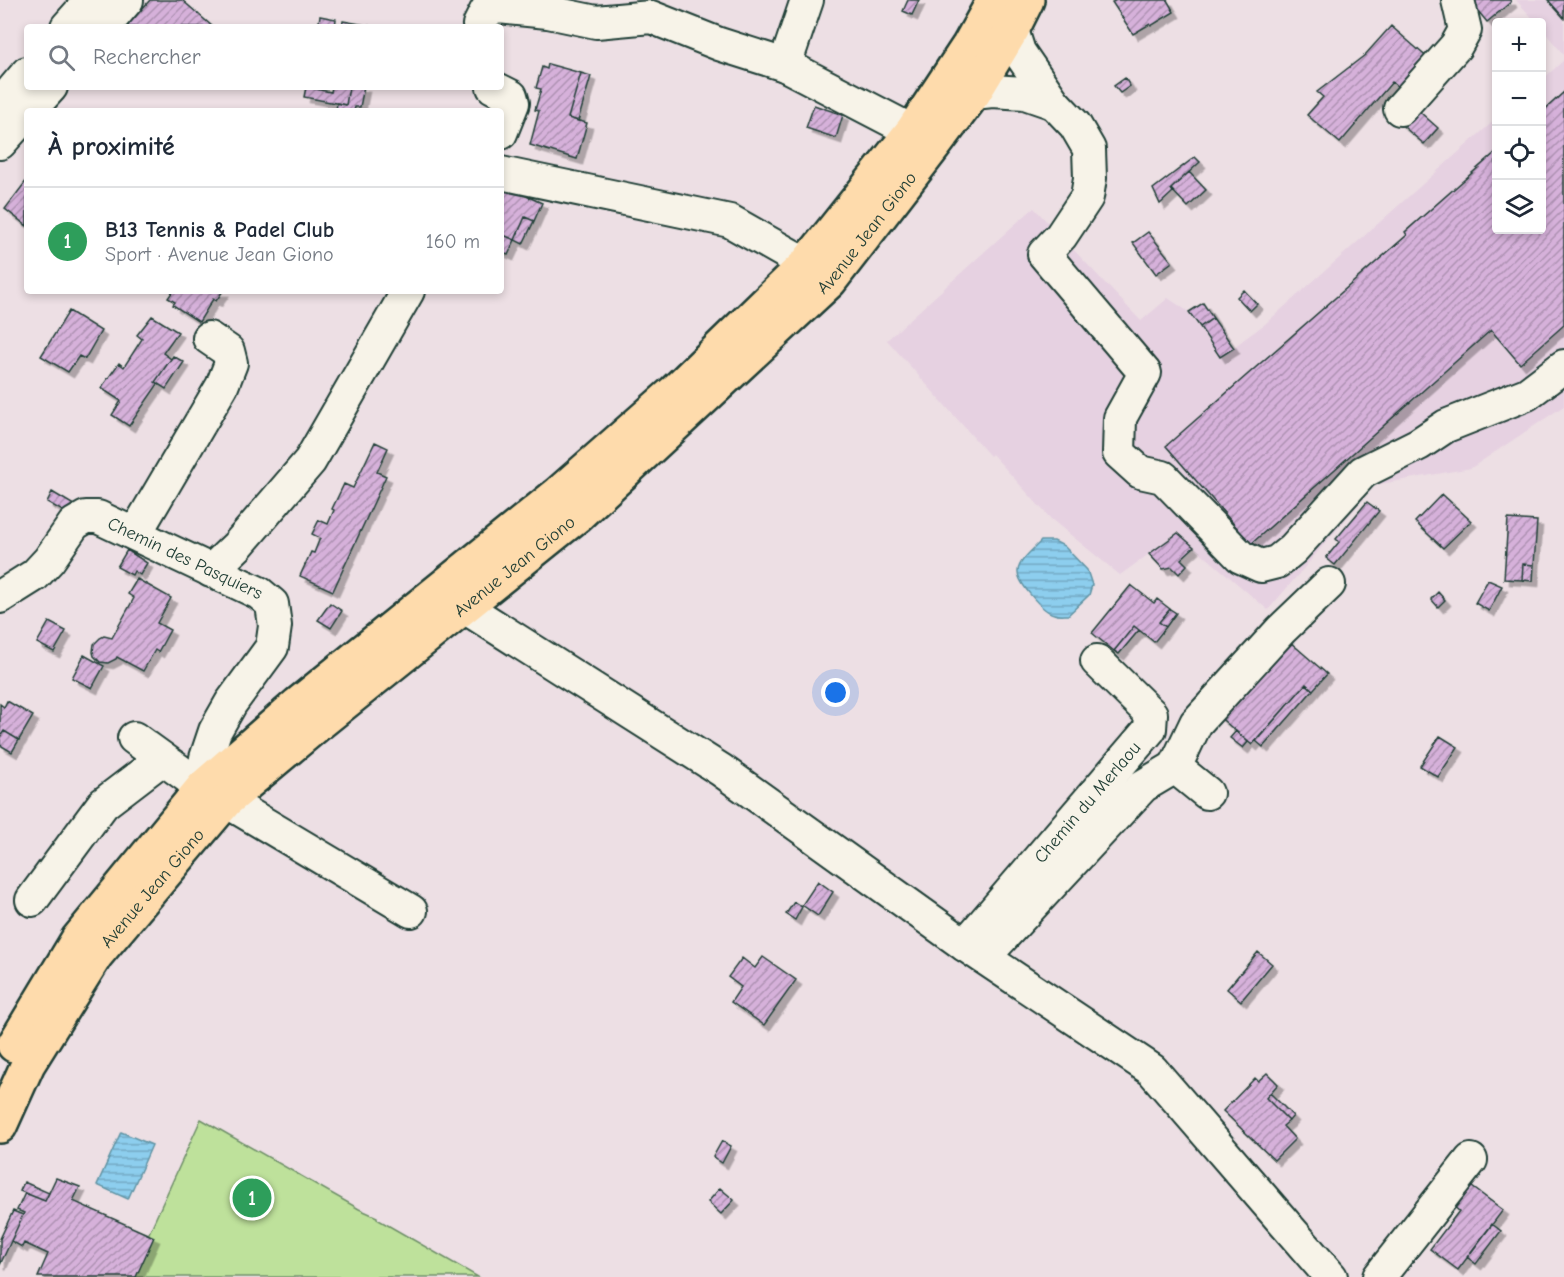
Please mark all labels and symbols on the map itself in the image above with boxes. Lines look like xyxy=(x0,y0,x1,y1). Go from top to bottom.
street label: Avenue Jean Giono xyxy=(813,168,921,299)
street label: Avenue Jean Giono xyxy=(450,512,580,622)
street label: Chemin des Pasquiers xyxy=(104,513,266,604)
your location xyxy=(821,678,850,707)
street label: Chemin du Merlaou xyxy=(1030,738,1145,867)
street label: Avenue Jean Giono xyxy=(97,825,209,952)
pin: 1 xyxy=(232,1176,272,1220)

